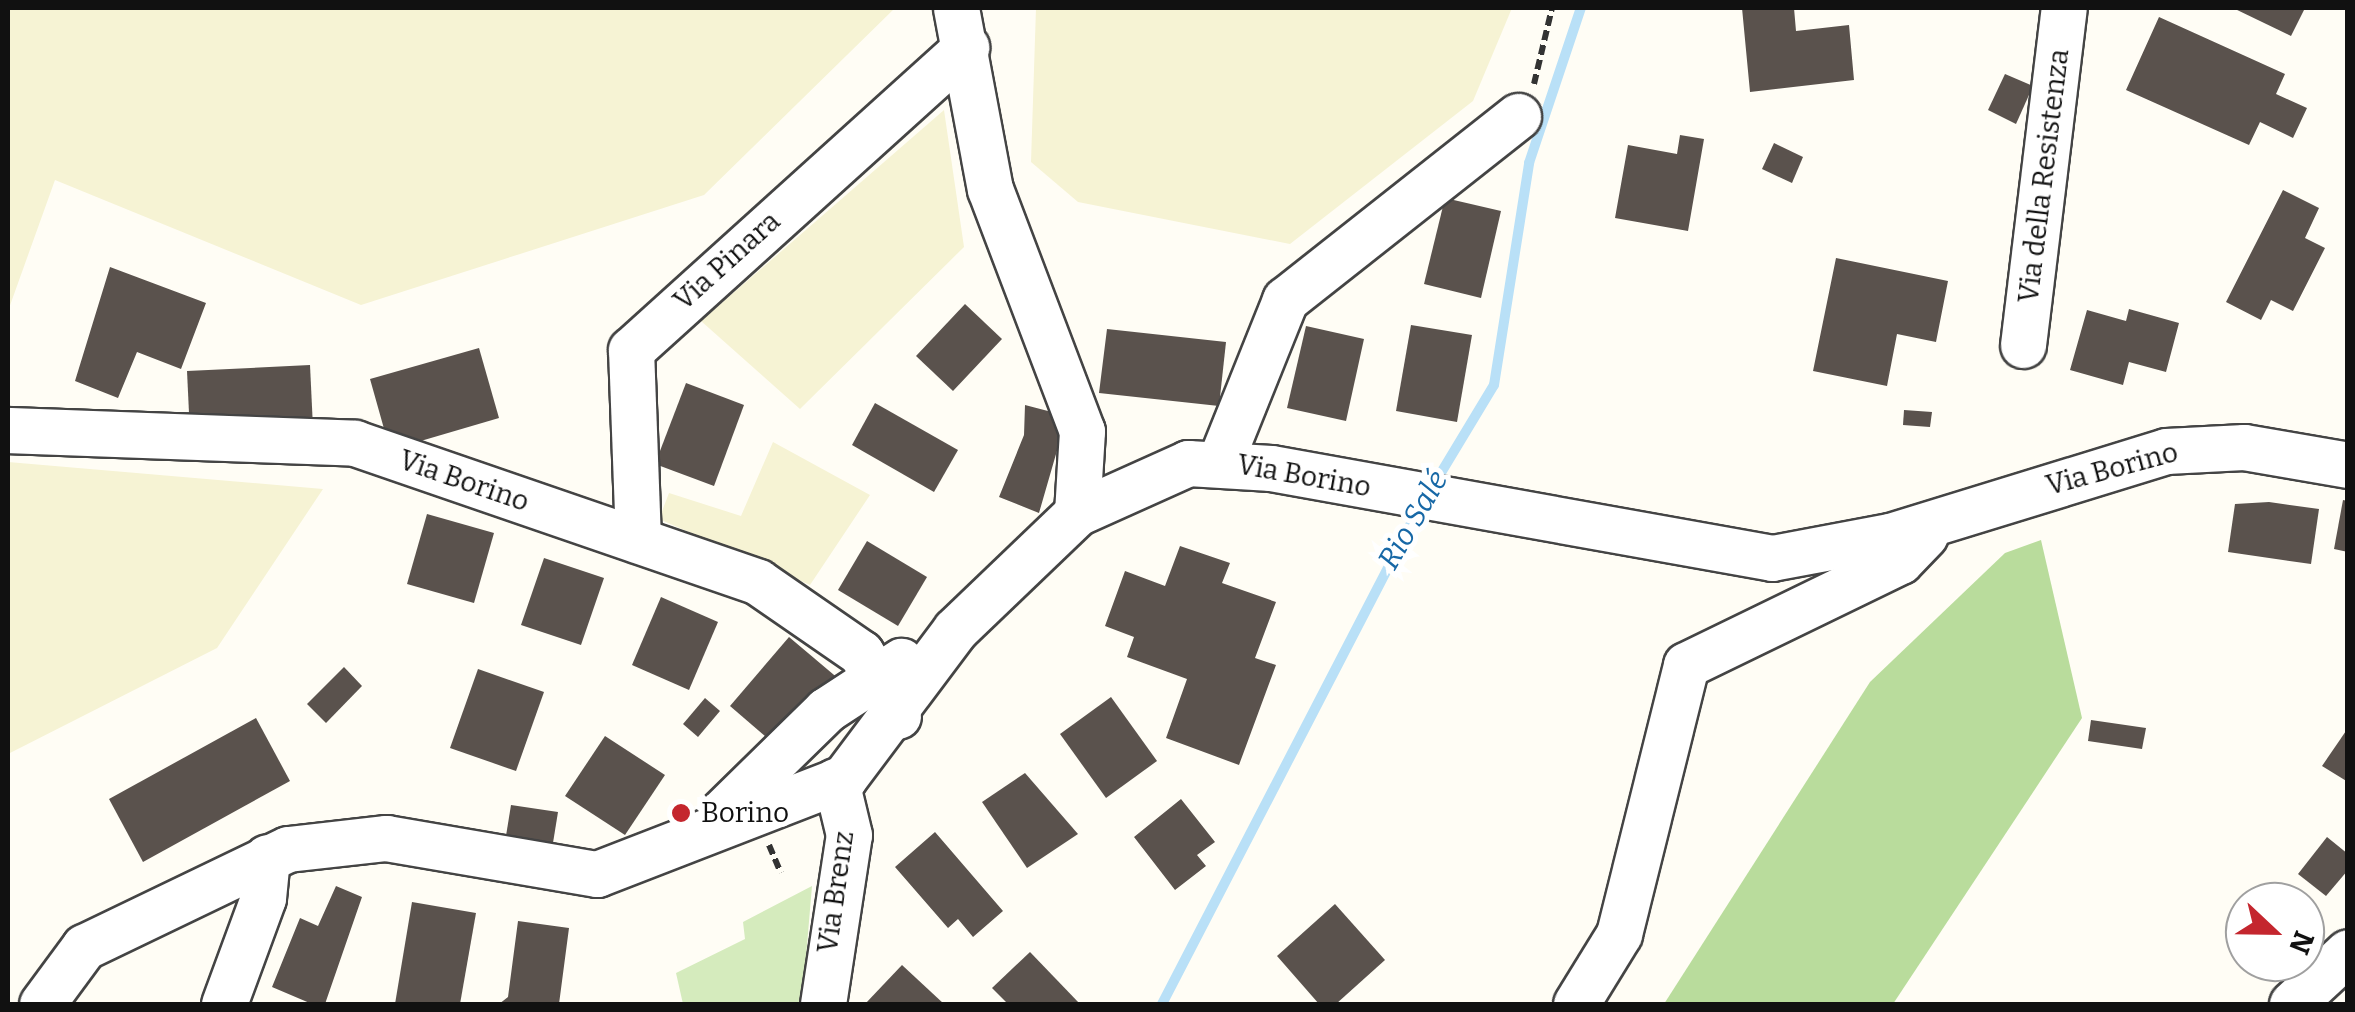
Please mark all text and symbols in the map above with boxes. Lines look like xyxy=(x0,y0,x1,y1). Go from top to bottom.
street label: Via della Resistenza xyxy=(2012,47,2076,305)
street label: Via Pinara xyxy=(667,204,787,318)
street label: Via Borino xyxy=(2042,435,2182,503)
street label: Via Borino xyxy=(395,443,533,519)
street label: Via Borino xyxy=(1235,448,1373,504)
water label: Rio Salé xyxy=(1371,464,1455,576)
place label: Borino xyxy=(701,796,789,830)
marker: Borino xyxy=(670,802,692,824)
street label: Via Brenz xyxy=(811,829,861,955)
north arrow xyxy=(2225,882,2325,982)
text: N xyxy=(2282,926,2321,959)

